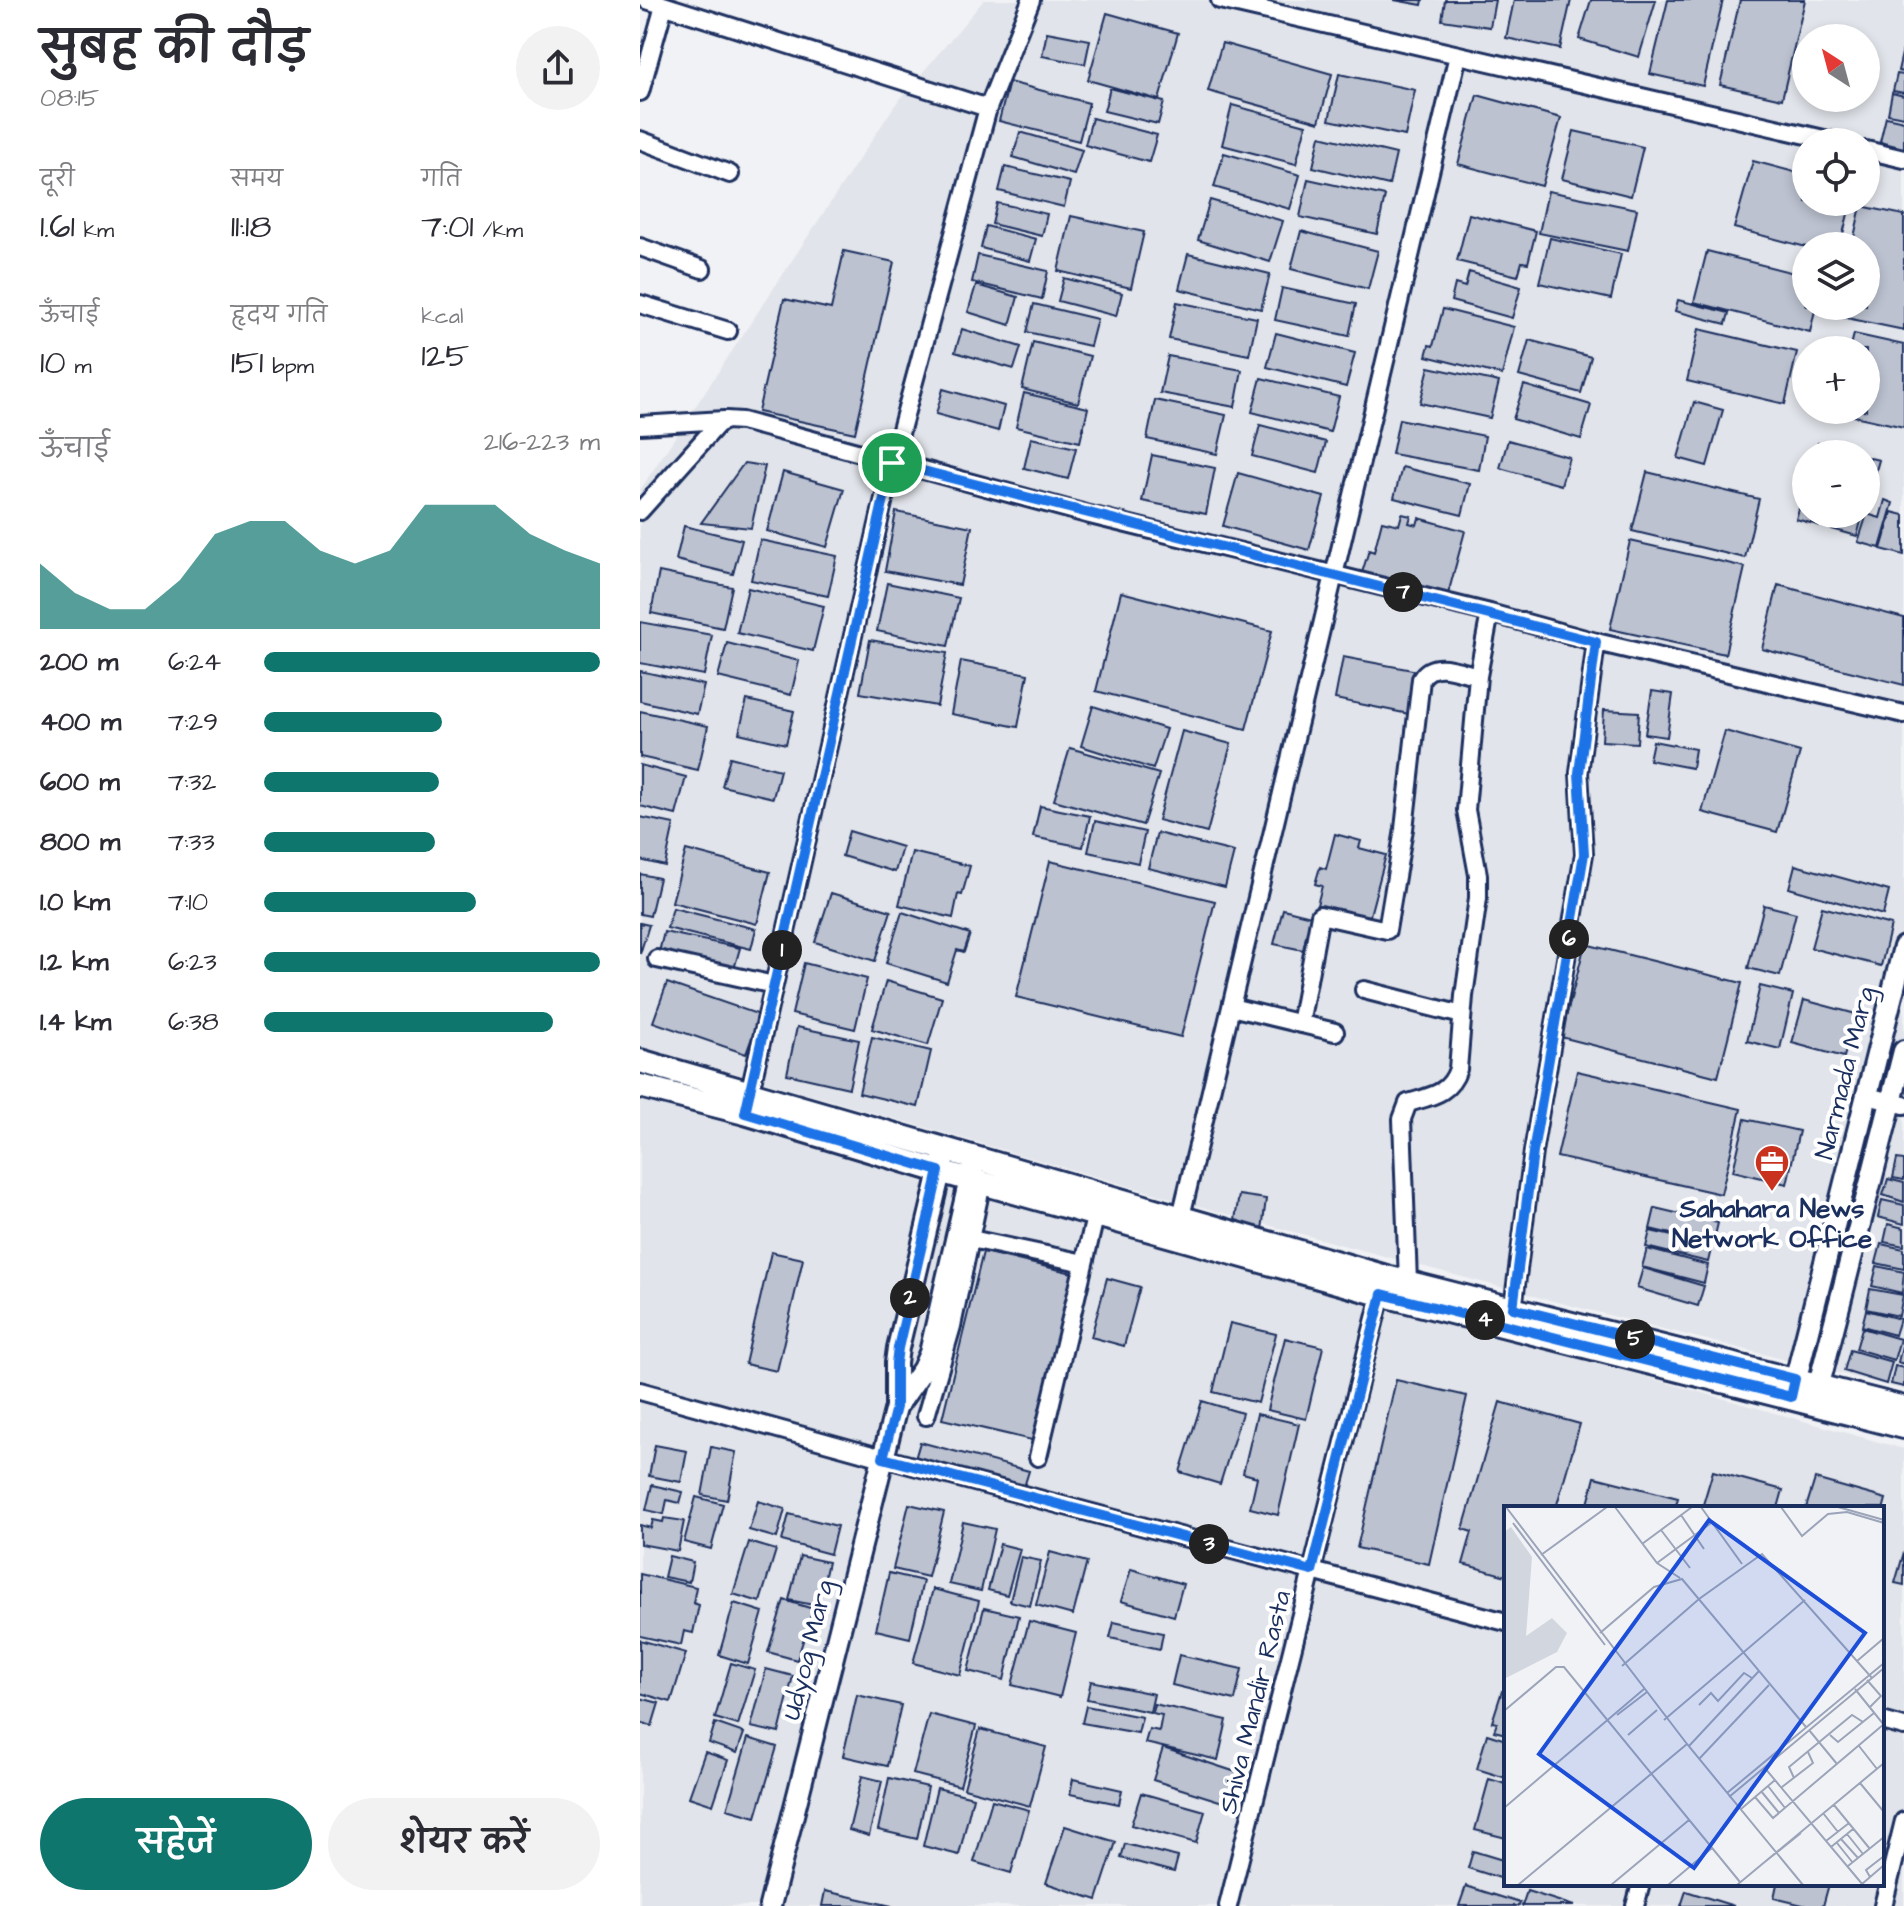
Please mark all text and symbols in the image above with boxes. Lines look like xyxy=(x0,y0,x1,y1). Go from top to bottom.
text: सुबह की दौड़ xyxy=(40,19,309,80)
north arrow xyxy=(1792,24,1880,112)
map controls xyxy=(1792,24,1880,528)
button: share xyxy=(516,26,600,110)
text: 08:15 xyxy=(40,80,99,116)
button: locate xyxy=(1792,128,1880,216)
text: दूरी xyxy=(40,164,75,195)
text: समय xyxy=(231,164,283,195)
text: गति xyxy=(421,164,461,195)
text: 1.61 xyxy=(40,203,75,251)
text: 11:18 xyxy=(231,203,271,251)
text: 7:01 xyxy=(421,203,474,251)
text: km xyxy=(75,215,114,246)
text: /km xyxy=(474,215,523,246)
button: layers xyxy=(1792,232,1880,320)
text: ऊँचाई xyxy=(40,300,99,331)
text: हृदय गति xyxy=(231,300,327,331)
text: kcal xyxy=(421,301,463,332)
text: 125 xyxy=(421,332,469,380)
button: + xyxy=(1792,336,1880,424)
text: 10 xyxy=(40,339,66,387)
text: 151 xyxy=(231,339,263,387)
text: m xyxy=(66,351,92,382)
text: bpm xyxy=(263,351,314,382)
text: 216–223 m xyxy=(484,424,600,460)
pin xyxy=(858,429,926,497)
text: ऊँचाई xyxy=(40,431,110,467)
button: − xyxy=(1792,440,1880,528)
icon: arrive xyxy=(870,441,914,485)
pin: 7 xyxy=(1383,572,1423,612)
text: 7 xyxy=(1396,576,1410,607)
text: 200 m xyxy=(40,644,118,680)
text: 6:24 xyxy=(168,644,221,680)
text: 400 m xyxy=(40,704,121,740)
text: 7:29 xyxy=(168,704,218,740)
text: 600 m xyxy=(40,764,120,800)
text: 7:32 xyxy=(168,764,216,800)
text: 800 m xyxy=(40,824,120,860)
text: 7:33 xyxy=(168,824,215,860)
text: 1.0 km xyxy=(40,884,110,920)
text: 7:10 xyxy=(168,884,208,920)
pin: 6 xyxy=(1549,919,1589,959)
text: 6 xyxy=(1562,923,1576,954)
pin: 1 xyxy=(762,930,802,970)
text: 1 xyxy=(781,934,783,965)
text: 1.2 km xyxy=(40,944,108,980)
text: 6:23 xyxy=(168,944,217,980)
street label: Narmada Marg xyxy=(1806,983,1886,1164)
text: 1.4 km xyxy=(40,1004,111,1040)
text: 6:38 xyxy=(168,1004,219,1040)
office icon: Sahahara News Network Office xyxy=(1753,1143,1791,1193)
place label: Sahahara News Network Office xyxy=(1672,1191,1872,1257)
pin: 2 xyxy=(890,1278,930,1318)
text: 2 xyxy=(904,1282,916,1313)
pin: 4 xyxy=(1465,1300,1505,1340)
text: 4 xyxy=(1478,1304,1492,1335)
pin: 5 xyxy=(1615,1319,1655,1359)
text: 5 xyxy=(1627,1323,1643,1354)
inset map xyxy=(1504,1506,1884,1886)
pin: 3 xyxy=(1189,1524,1229,1564)
text: 3 xyxy=(1203,1528,1215,1559)
street label: Udyog Marg xyxy=(773,1576,845,1724)
street label: Shiva Mandir Rasta xyxy=(1210,1587,1300,1817)
button: सहेजें xyxy=(40,1798,312,1890)
button: शेयर करें xyxy=(328,1798,600,1890)

